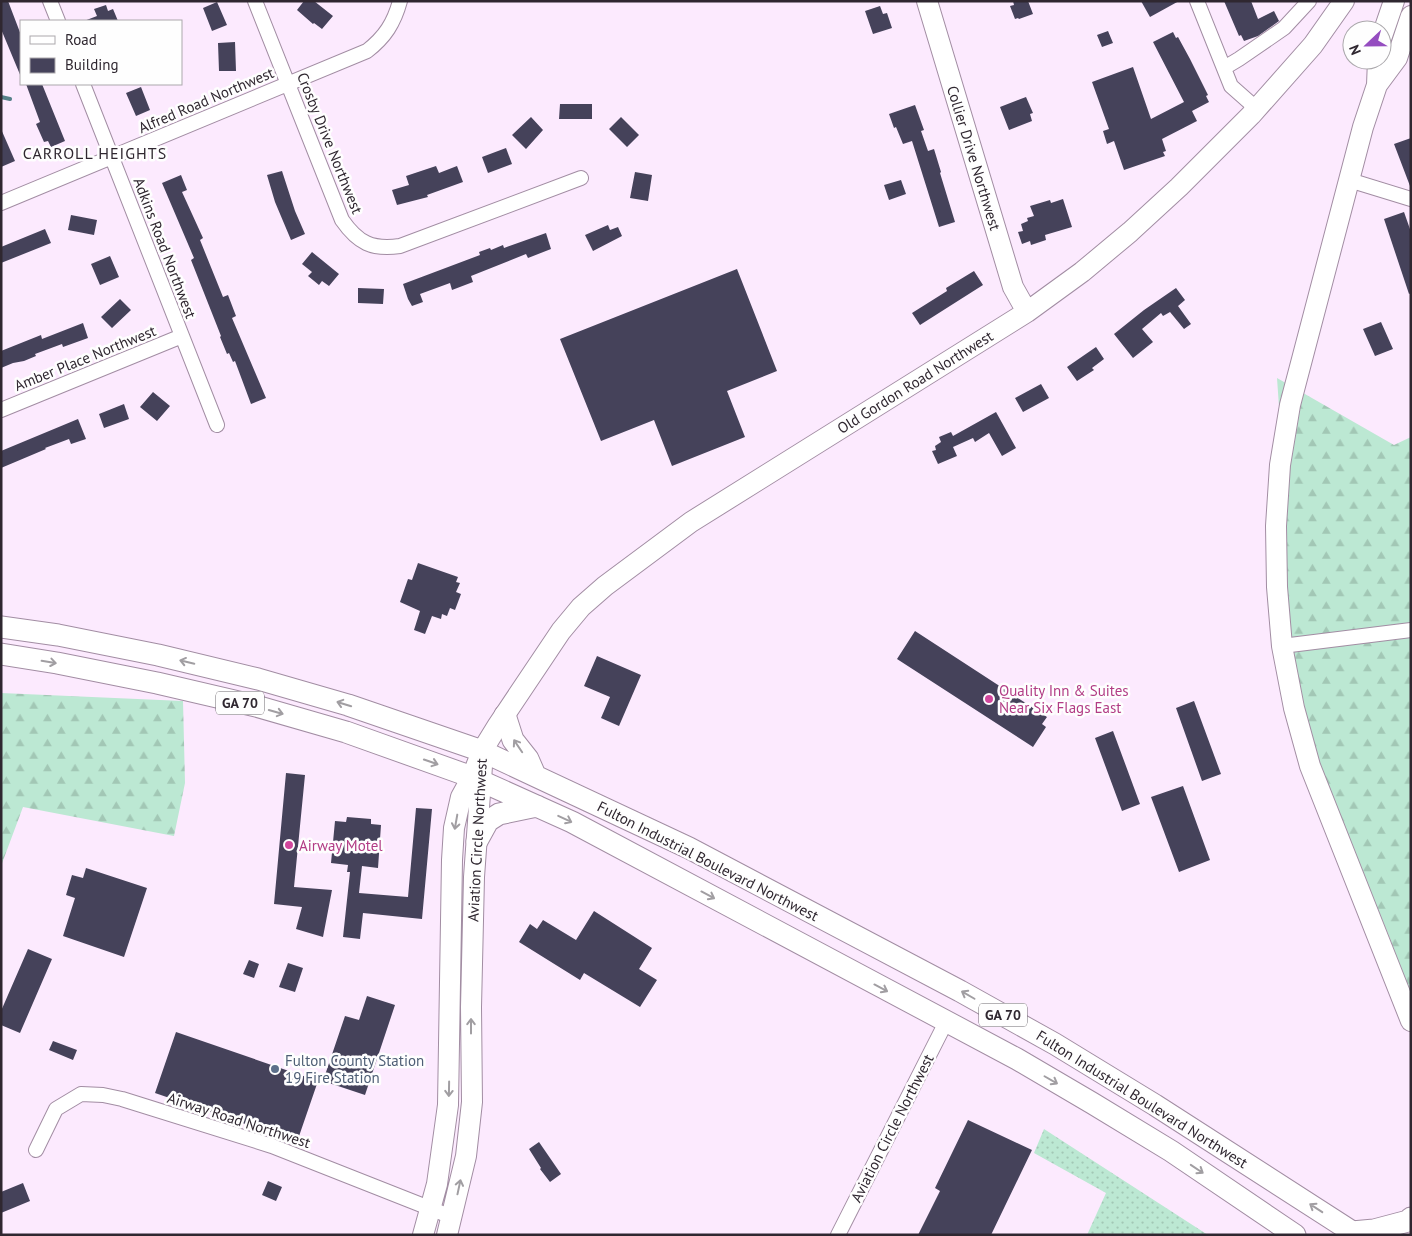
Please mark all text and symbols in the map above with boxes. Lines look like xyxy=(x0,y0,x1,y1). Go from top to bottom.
legend xyxy=(20,20,182,85)
north arrow xyxy=(1342,20,1392,70)
text: Road xyxy=(65,30,97,49)
text: N xyxy=(1345,42,1365,58)
text: Building xyxy=(65,55,119,74)
street label: Alfred Road Northwest xyxy=(135,63,277,137)
street label: Crosby Drive Northwest xyxy=(293,70,367,216)
street label: Collier Drive Northwest xyxy=(943,83,1005,233)
district label: CARROLL HEIGHTS xyxy=(23,143,167,163)
street label: Adkins Road Northwest xyxy=(129,175,201,321)
street label: Amber Place Northwest xyxy=(11,321,159,395)
street label: Old Gordon Road Northwest xyxy=(834,326,996,438)
one-way arrow xyxy=(41,657,57,667)
one-way arrow xyxy=(179,657,195,666)
place label: Quality Inn & Suites Near Six Flags East xyxy=(999,681,1129,717)
road number: GA 70 xyxy=(216,691,264,714)
marker: Quality Inn & Suites Near Six Flags East xyxy=(983,693,995,705)
one-way arrow xyxy=(336,698,352,708)
one-way arrow xyxy=(268,708,284,718)
one-way arrow xyxy=(512,739,523,753)
one-way arrow xyxy=(422,758,438,768)
street label: Aviation Circle Northwest xyxy=(463,758,491,922)
street label: Fulton Industrial Boulevard Northwest xyxy=(594,797,822,925)
one-way arrow xyxy=(450,814,460,830)
one-way arrow xyxy=(557,814,572,824)
place label: Airway Motel xyxy=(299,836,383,855)
marker: Airway Motel xyxy=(283,839,295,851)
one-way arrow xyxy=(700,891,715,900)
one-way arrow xyxy=(873,984,888,993)
one-way arrow xyxy=(962,990,976,1000)
road number: GA 70 xyxy=(979,1004,1027,1026)
one-way arrow xyxy=(466,1018,476,1034)
street label: Fulton Industrial Boulevard Northwest xyxy=(1033,1026,1251,1172)
place label: Fulton County Station 19 Fire Station xyxy=(285,1051,424,1087)
street label: Aviation Circle Northwest xyxy=(846,1051,938,1205)
marker: Fulton County Station 19 Fire Station xyxy=(269,1063,281,1075)
one-way arrow xyxy=(1044,1075,1058,1085)
one-way arrow xyxy=(444,1081,453,1097)
street label: Airway Road Northwest xyxy=(165,1088,313,1152)
one-way arrow xyxy=(1189,1164,1203,1174)
one-way arrow xyxy=(455,1180,464,1196)
one-way arrow xyxy=(1309,1203,1323,1213)

